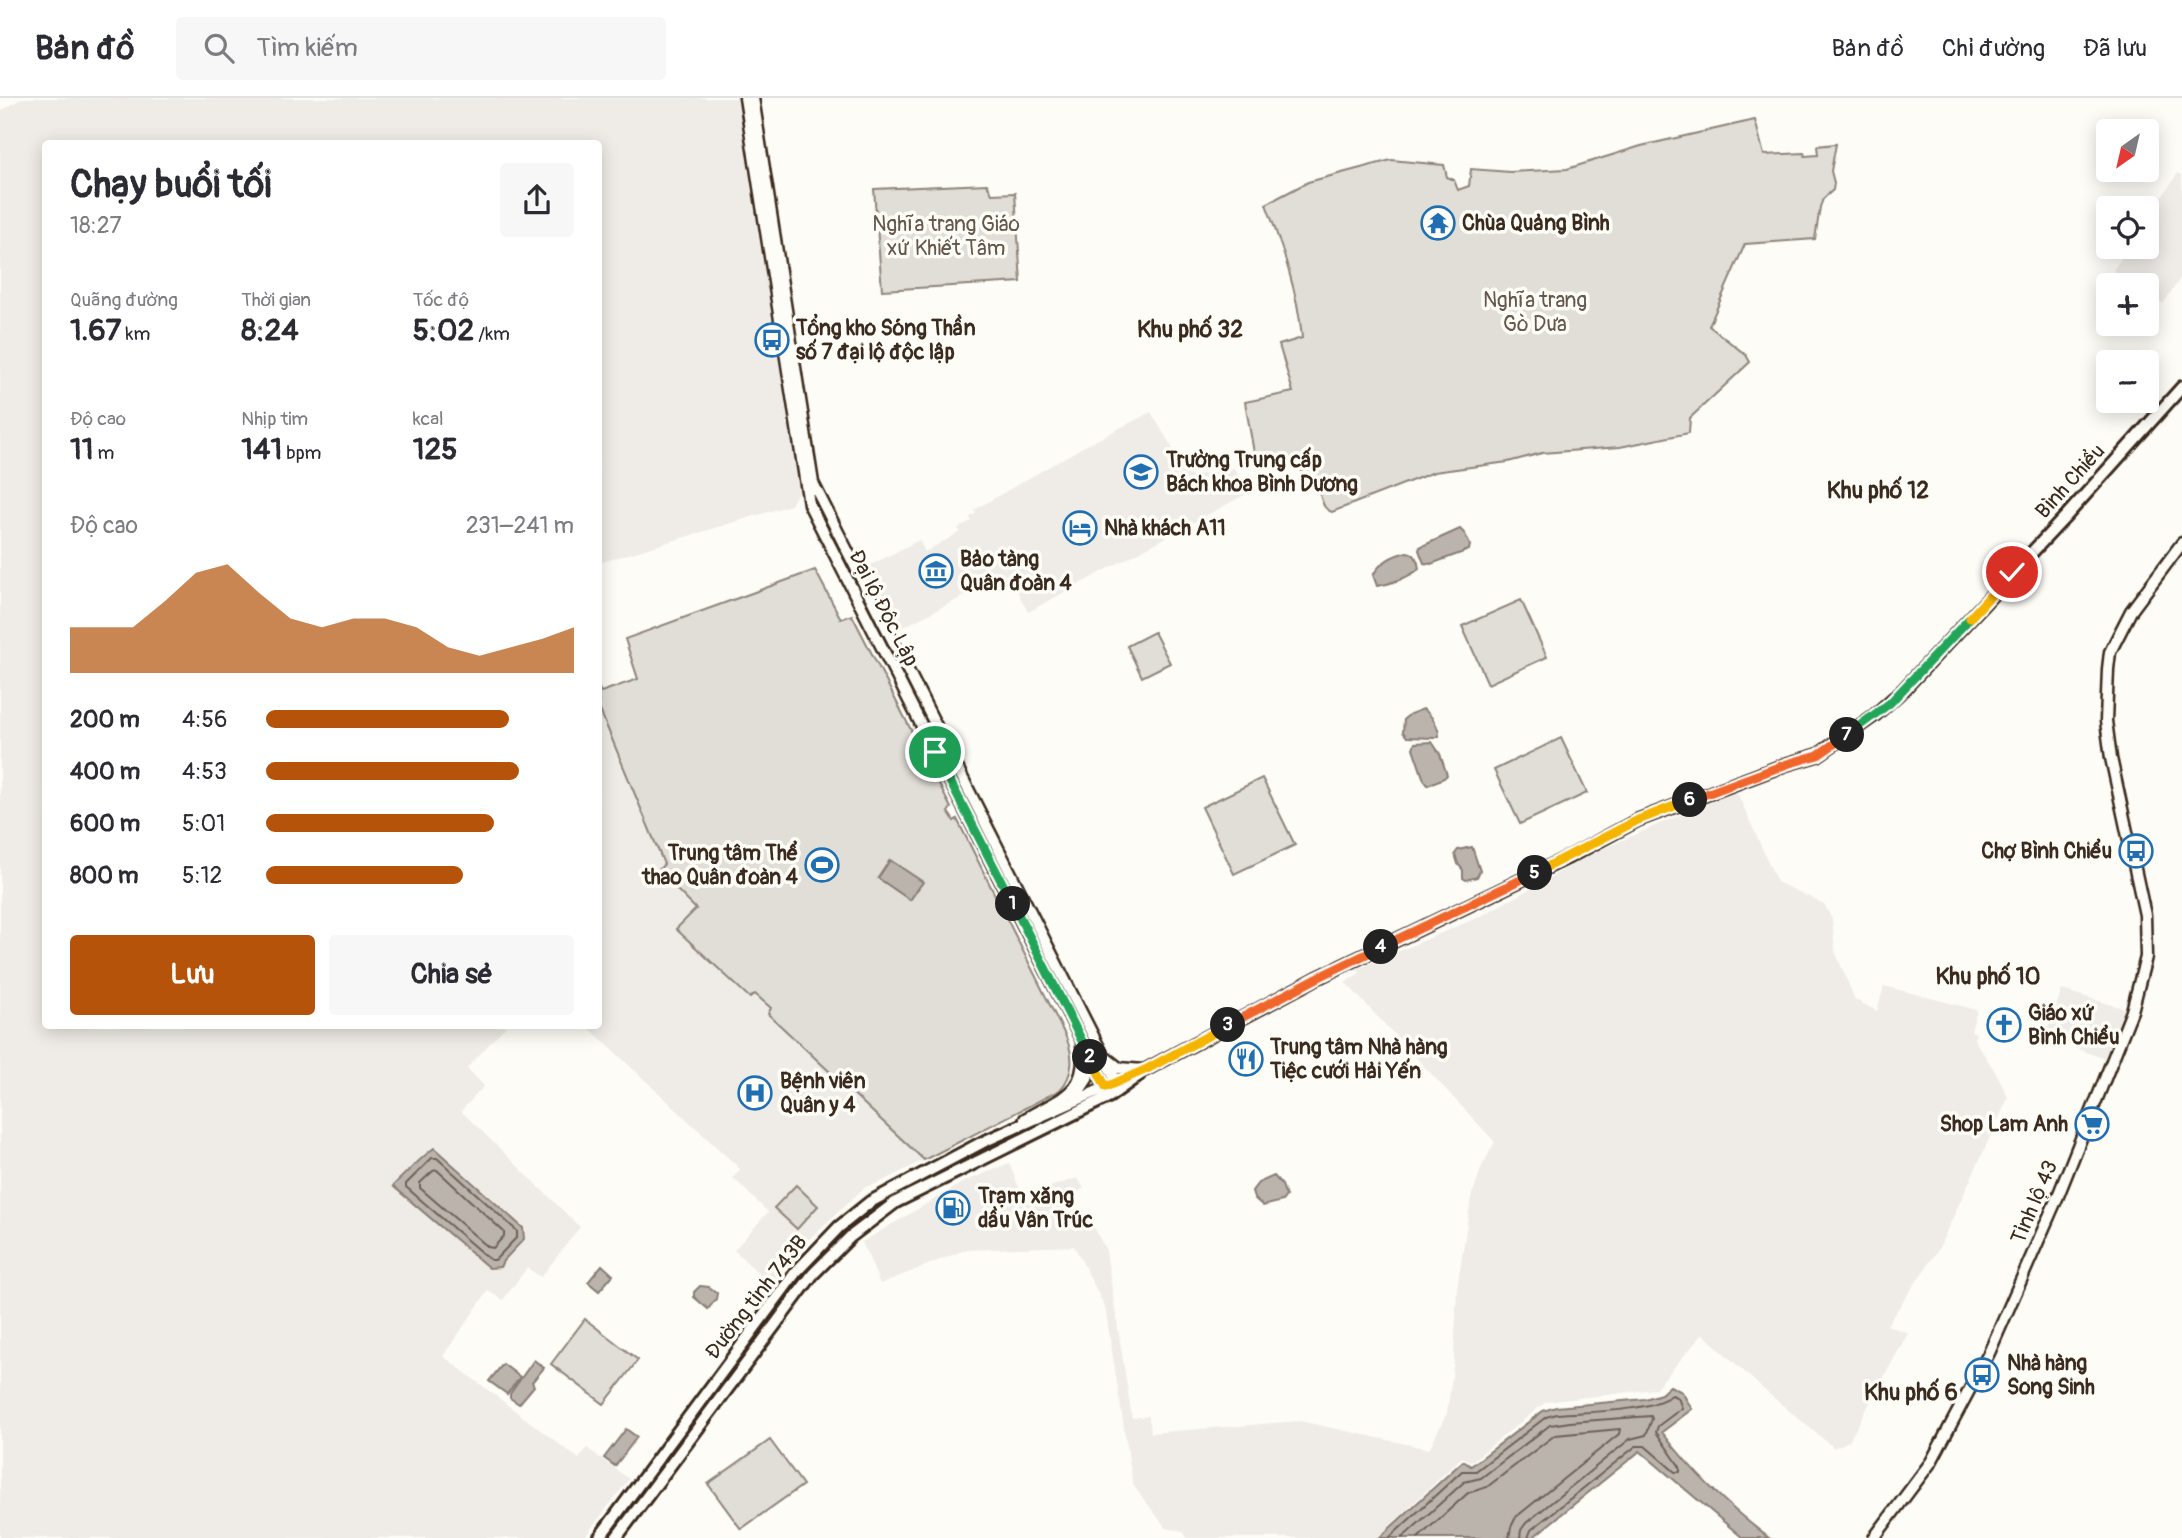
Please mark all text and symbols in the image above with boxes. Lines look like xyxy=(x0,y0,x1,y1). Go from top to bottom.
search box xyxy=(176,17,666,80)
text: Bản đồ xyxy=(35,28,134,69)
icon: search xyxy=(200,29,238,67)
text: Tìm kiếm xyxy=(256,32,358,64)
text: Bản đồ xyxy=(1832,34,1904,63)
text: Chỉ đường xyxy=(1942,34,2045,63)
text: Đã lưu xyxy=(2083,34,2147,63)
north arrow xyxy=(2096,119,2160,182)
map controls xyxy=(2096,119,2159,413)
text: Chạy buổi tối xyxy=(70,161,271,209)
button: share xyxy=(500,163,574,237)
button: locate xyxy=(2096,196,2159,259)
temple icon: Chùa Quảng Bình xyxy=(1419,204,1457,242)
place label: Chùa Quảng Bình xyxy=(1462,210,1610,237)
text: 18:27 xyxy=(70,211,122,240)
park label: Nghĩa trang Giáo xứ Khiết Tâm xyxy=(872,211,1020,262)
button: + xyxy=(2096,273,2159,336)
park label: Nghĩa trang Gò Dưa xyxy=(1483,287,1587,338)
text: Quãng đường xyxy=(70,288,178,312)
text: Thời gian xyxy=(241,288,311,312)
text: Tốc độ xyxy=(413,288,469,312)
text: 1.67 xyxy=(70,312,121,349)
text: 8:24 xyxy=(241,312,299,349)
text: 5:02 xyxy=(413,312,474,349)
place label: Tổng kho Sóng Thần số 7 đại lộ độc lập xyxy=(795,313,976,366)
district label: Khu phố 32 xyxy=(1137,315,1243,344)
bus stop icon: Tổng kho Sóng Thần số 7 đại lộ độc lập xyxy=(753,321,791,359)
text: km xyxy=(121,322,150,346)
text: /km xyxy=(474,322,510,346)
button: − xyxy=(2096,350,2159,413)
text: Độ cao xyxy=(70,407,126,431)
text: Nhịp tim xyxy=(241,407,308,431)
text: kcal xyxy=(413,407,444,431)
text: 11 xyxy=(70,431,93,468)
text: 141 xyxy=(241,431,282,468)
text: 125 xyxy=(413,431,457,468)
street label: Bình Chiểu xyxy=(2030,438,2111,524)
text: m xyxy=(93,441,114,465)
text: bpm xyxy=(282,441,322,465)
place label: Trường Trung cấp Bách khoa Bình Dương xyxy=(1165,447,1358,498)
school or university icon: Trường Trung cấp Bách khoa Bình Dương xyxy=(1122,453,1160,491)
district label: Khu phố 12 xyxy=(1827,476,1929,505)
hotel icon: Nhà khách A11 xyxy=(1061,509,1099,547)
text: Độ cao xyxy=(70,511,138,540)
text: 231–241 m xyxy=(466,511,574,540)
place label: Nhà khách A11 xyxy=(1104,515,1226,542)
pin xyxy=(1982,542,2042,602)
street label: Đại lộ Độc Lập xyxy=(843,545,925,671)
place label: Bảo tàng Quân đoàn 4 xyxy=(960,546,1073,597)
museum icon: Bảo tàng Quân đoàn 4 xyxy=(917,552,955,590)
icon: check xyxy=(1993,553,2031,591)
text: 200 m xyxy=(70,705,140,734)
text: 4:56 xyxy=(182,705,227,734)
pin: 7 xyxy=(1829,718,1864,752)
pin xyxy=(905,722,965,782)
text: 7 xyxy=(1841,722,1852,746)
icon: arrive xyxy=(916,733,954,771)
text: 400 m xyxy=(70,757,140,786)
text: 4:53 xyxy=(182,757,227,786)
pin: 6 xyxy=(1672,782,1708,818)
text: 6 xyxy=(1684,787,1695,811)
text: 600 m xyxy=(70,809,140,838)
text: 5:01 xyxy=(182,809,225,838)
bus stop icon: Chợ Bình Chiểu xyxy=(2117,832,2155,870)
place label: Chợ Bình Chiểu xyxy=(1981,838,2112,865)
place label: Trung tâm Thể thao Quân đoàn 4 xyxy=(641,840,799,891)
sports icon: Trung tâm Thể thao Quân đoàn 4 xyxy=(803,846,841,884)
pin: 5 xyxy=(1518,856,1552,890)
text: 5 xyxy=(1529,860,1540,884)
text: 800 m xyxy=(70,861,138,890)
text: 5:12 xyxy=(182,861,222,890)
pin: 1 xyxy=(996,886,1030,922)
text: 1 xyxy=(1009,891,1016,915)
pin: 4 xyxy=(1364,930,1398,964)
text: 4 xyxy=(1375,934,1386,958)
button: Lưu xyxy=(70,935,315,1015)
button: Chia sẻ xyxy=(329,935,574,1015)
district label: Khu phố 10 xyxy=(1935,962,2041,991)
place label: Giáo xứ Bình Chiểu xyxy=(2028,1000,2119,1051)
church icon: Giáo xứ Bình Chiểu xyxy=(1985,1006,2023,1044)
pin: 3 xyxy=(1210,1007,1246,1042)
text: 3 xyxy=(1222,1012,1233,1036)
place label: Trung tâm Nhà hàng Tiệc cưới Hải Yến xyxy=(1269,1034,1448,1085)
pin: 2 xyxy=(1072,1040,1108,1074)
restaurant icon: Trung tâm Nhà hàng Tiệc cưới Hải Yến xyxy=(1227,1040,1265,1078)
text: 2 xyxy=(1084,1044,1095,1068)
place label: Bệnh viên Quân y 4 xyxy=(780,1068,866,1119)
hospital icon: Bệnh viên Quân y 4 xyxy=(736,1074,774,1112)
supermarket icon: Shop Lam Anh xyxy=(2073,1105,2111,1143)
place label: Shop Lam Anh xyxy=(1940,1111,2068,1138)
street label: Tỉnh lộ 43 xyxy=(2005,1156,2064,1248)
place label: Trạm xăng dầu Vân Trúc xyxy=(977,1183,1093,1234)
fuel station icon: Trạm xăng dầu Vân Trúc xyxy=(934,1189,972,1227)
street label: Đường tỉnh 743B xyxy=(699,1230,813,1365)
place label: Nhà hàng Song Sinh xyxy=(2007,1350,2095,1401)
bus stop icon: Nhà hàng Song Sinh xyxy=(1963,1356,2001,1394)
district label: Khu phố 6 xyxy=(1864,1378,1958,1407)

